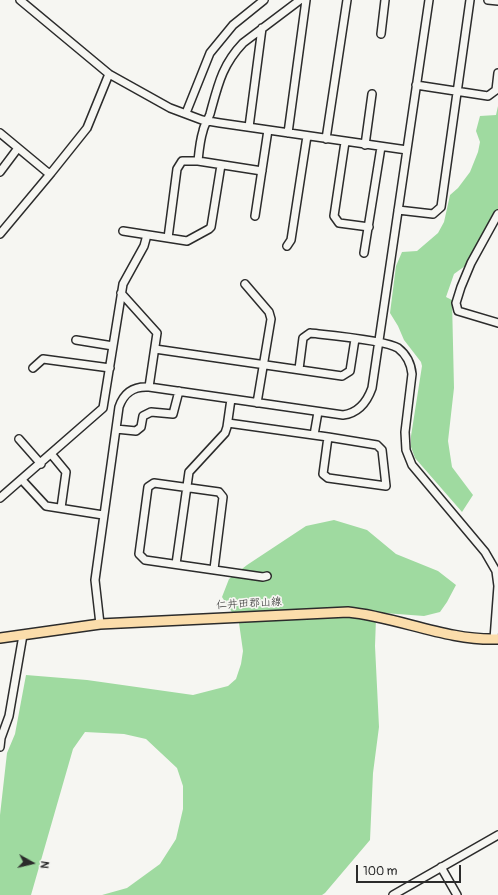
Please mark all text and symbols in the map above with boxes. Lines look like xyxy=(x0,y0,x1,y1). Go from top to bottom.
street label: 仁井田郡山線 xyxy=(216,596,282,612)
north arrow xyxy=(12,843,52,883)
scale bar xyxy=(358,857,463,883)
text: N xyxy=(37,860,51,869)
text: 100 m xyxy=(363,864,397,879)

